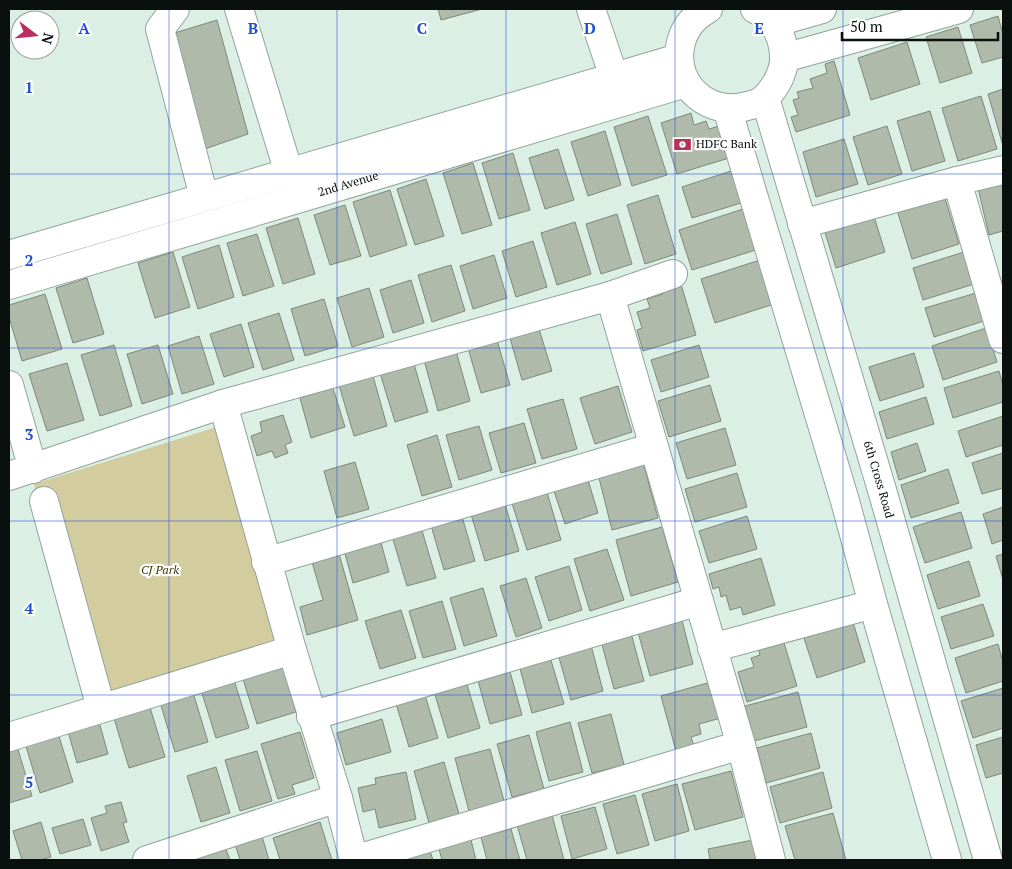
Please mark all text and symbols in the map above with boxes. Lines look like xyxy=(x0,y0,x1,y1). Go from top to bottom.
north arrow xyxy=(10,10,60,60)
scale bar xyxy=(842,10,998,42)
text: 50 m xyxy=(850,16,883,36)
text: A xyxy=(78,17,90,39)
text: B xyxy=(248,17,258,39)
text: C xyxy=(417,17,427,39)
text: D xyxy=(584,17,596,39)
text: E xyxy=(754,17,764,39)
text: N xyxy=(37,31,59,47)
text: 1 xyxy=(24,76,34,98)
bank icon: HDFC Bank xyxy=(672,134,692,154)
place label: HDFC Bank xyxy=(696,136,758,151)
street label: 2nd Avenue xyxy=(316,167,380,199)
text: 2 xyxy=(24,249,34,271)
text: 3 xyxy=(24,423,34,445)
street label: 6th Cross Road xyxy=(861,439,898,520)
park label: CJ Park xyxy=(141,562,179,577)
text: 4 xyxy=(24,597,34,619)
text: 5 xyxy=(24,771,34,793)

